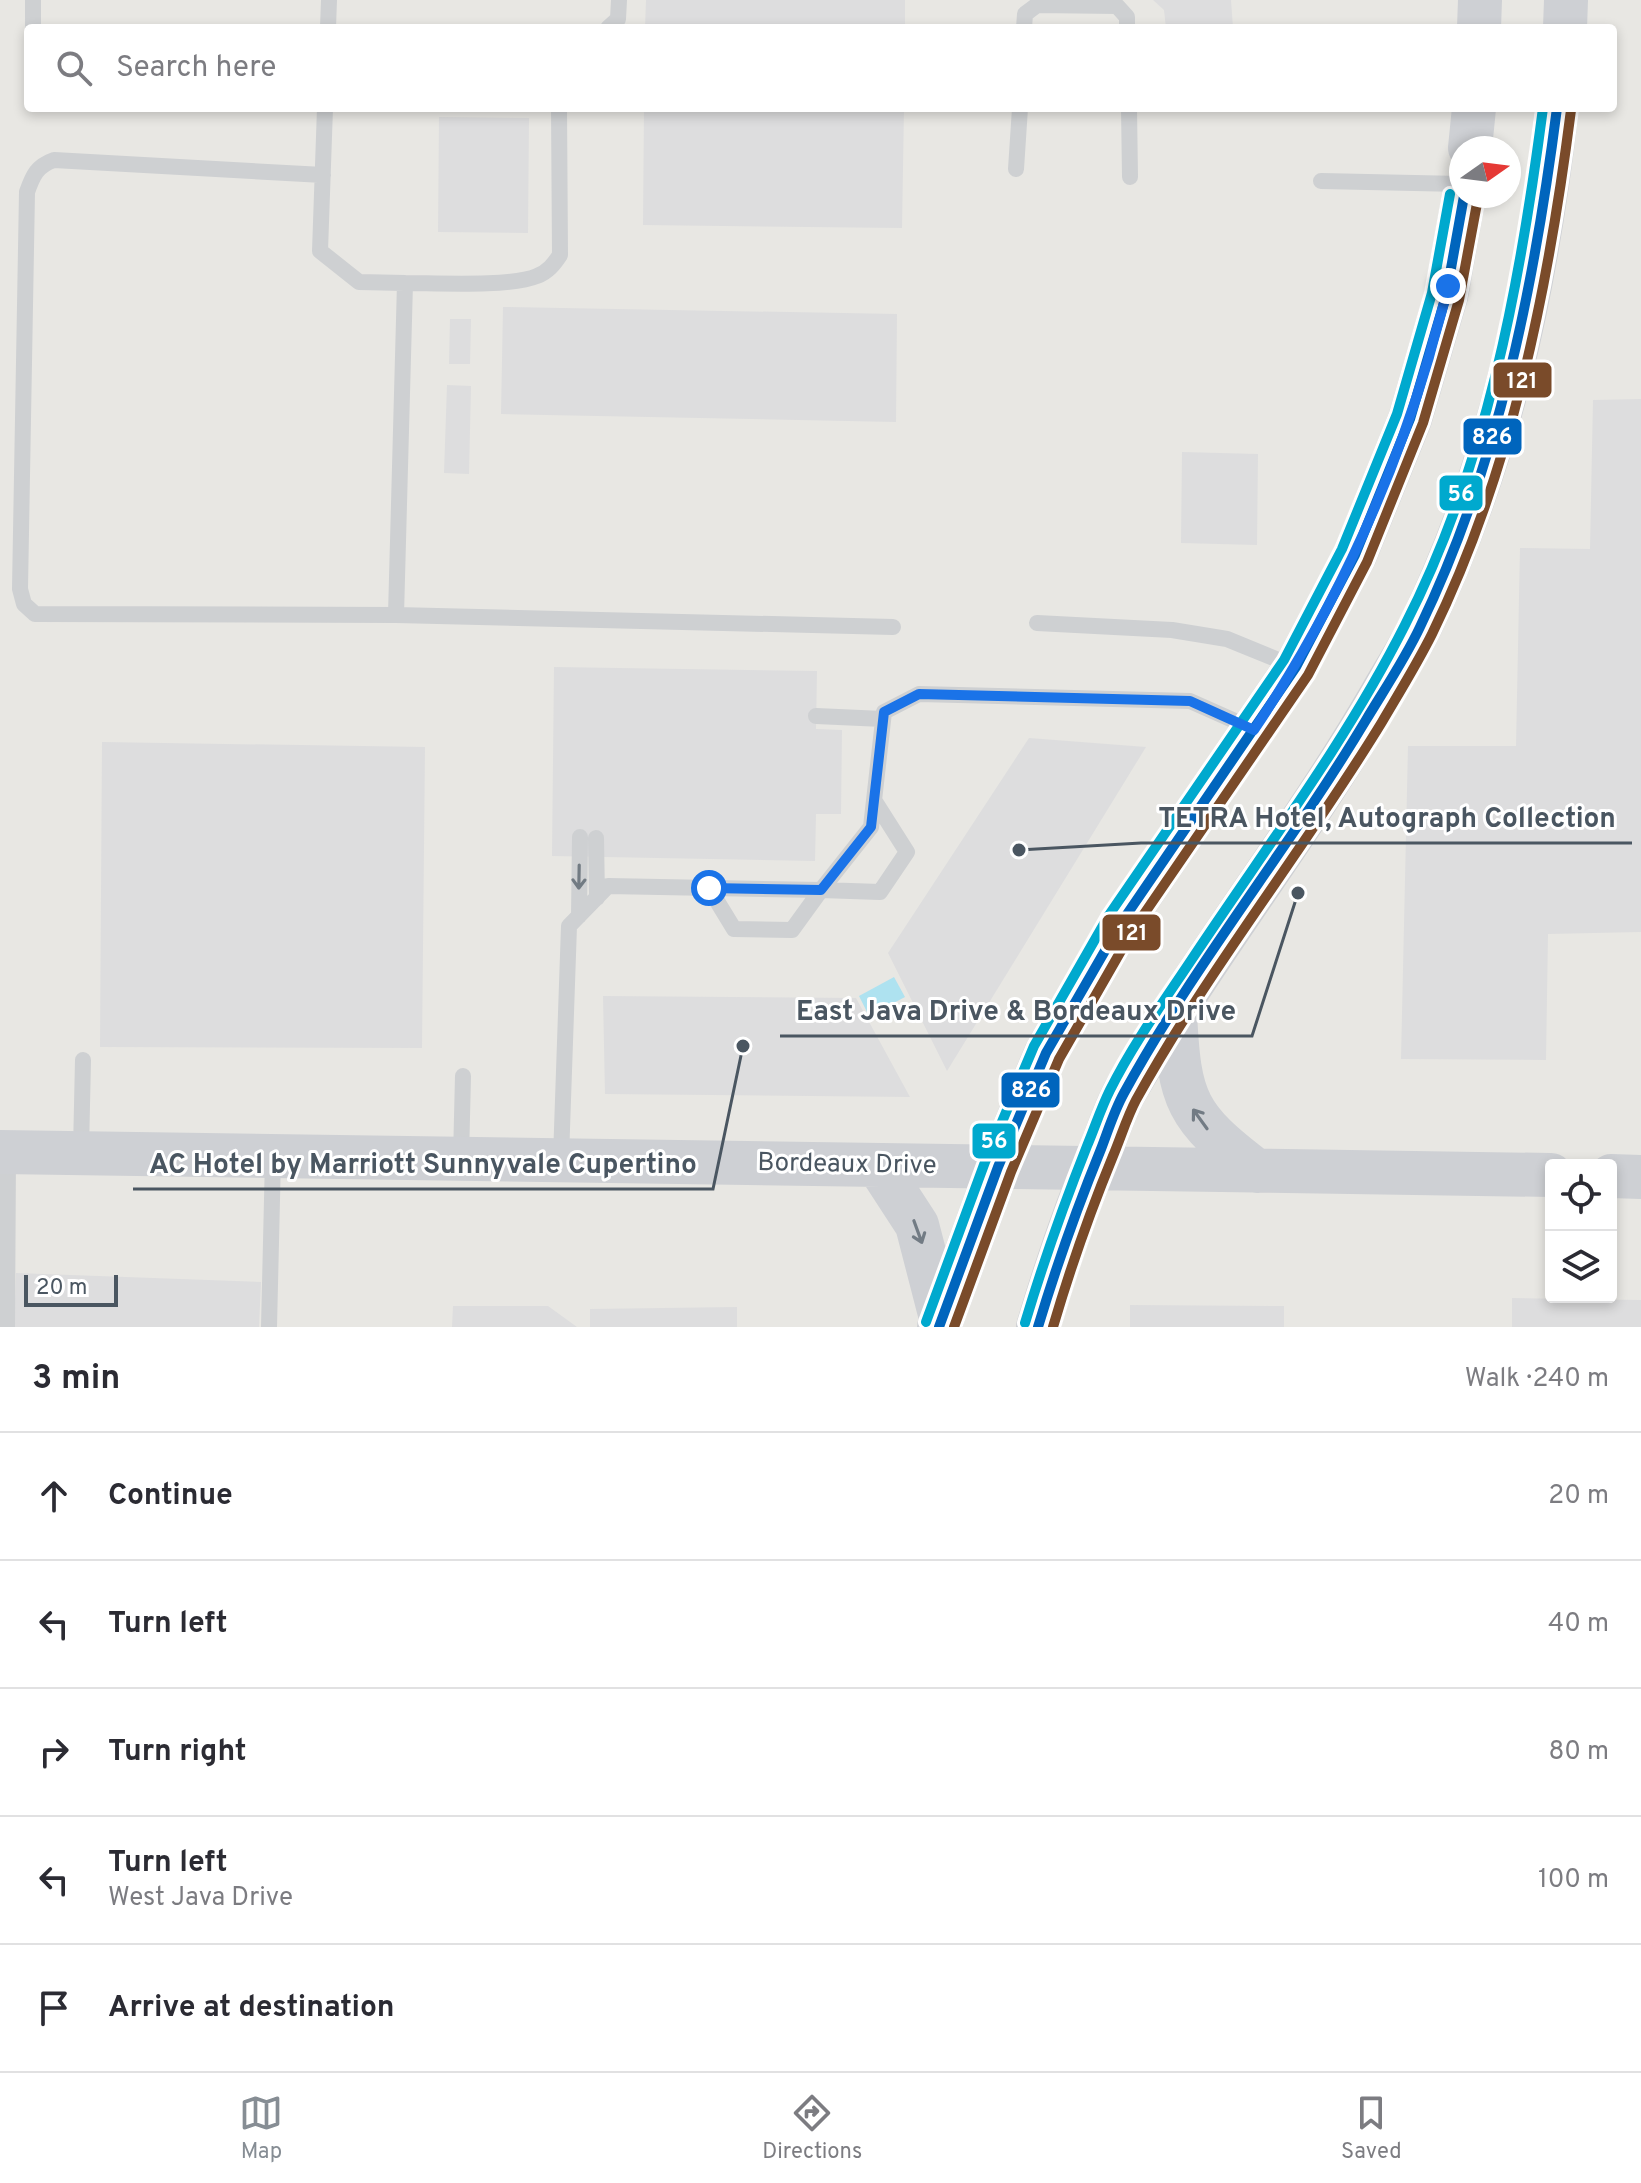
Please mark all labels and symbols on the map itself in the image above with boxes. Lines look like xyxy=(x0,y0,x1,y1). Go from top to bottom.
north arrow xyxy=(1449,136,1521,208)
route end xyxy=(1430,268,1466,304)
line badge: 121 xyxy=(1492,361,1553,399)
text: 121 xyxy=(1506,369,1538,396)
line badge: 826 xyxy=(1462,417,1523,456)
text: 826 xyxy=(1472,425,1512,452)
line badge: 56 xyxy=(1438,474,1484,512)
text: 56 xyxy=(1448,482,1474,509)
callout: TETRA Hotel, Autograph Collection xyxy=(1141,791,1632,843)
text: TETRA Hotel, Autograph Collection xyxy=(1158,802,1616,838)
one-way arrow xyxy=(572,863,587,890)
route start xyxy=(691,870,727,906)
line badge: 121 xyxy=(1101,913,1162,952)
text: 121 xyxy=(1116,921,1148,948)
callout: East Java Drive & Bordeaux Drive xyxy=(780,984,1252,1036)
text: East Java Drive & Bordeaux Drive xyxy=(796,995,1236,1031)
line badge: 826 xyxy=(1000,1071,1061,1109)
text: 826 xyxy=(1011,1078,1051,1105)
one-way arrow xyxy=(1192,1108,1208,1130)
line badge: 56 xyxy=(971,1122,1017,1160)
text: 56 xyxy=(981,1129,1007,1156)
callout: AC Hotel by Marriott Sunnyvale Cupertino xyxy=(133,1137,713,1189)
street label: Bordeaux Drive xyxy=(757,1147,937,1183)
text: AC Hotel by Marriott Sunnyvale Cupertino xyxy=(149,1148,697,1184)
one-way arrow xyxy=(911,1219,926,1244)
scale bar xyxy=(24,1271,118,1307)

